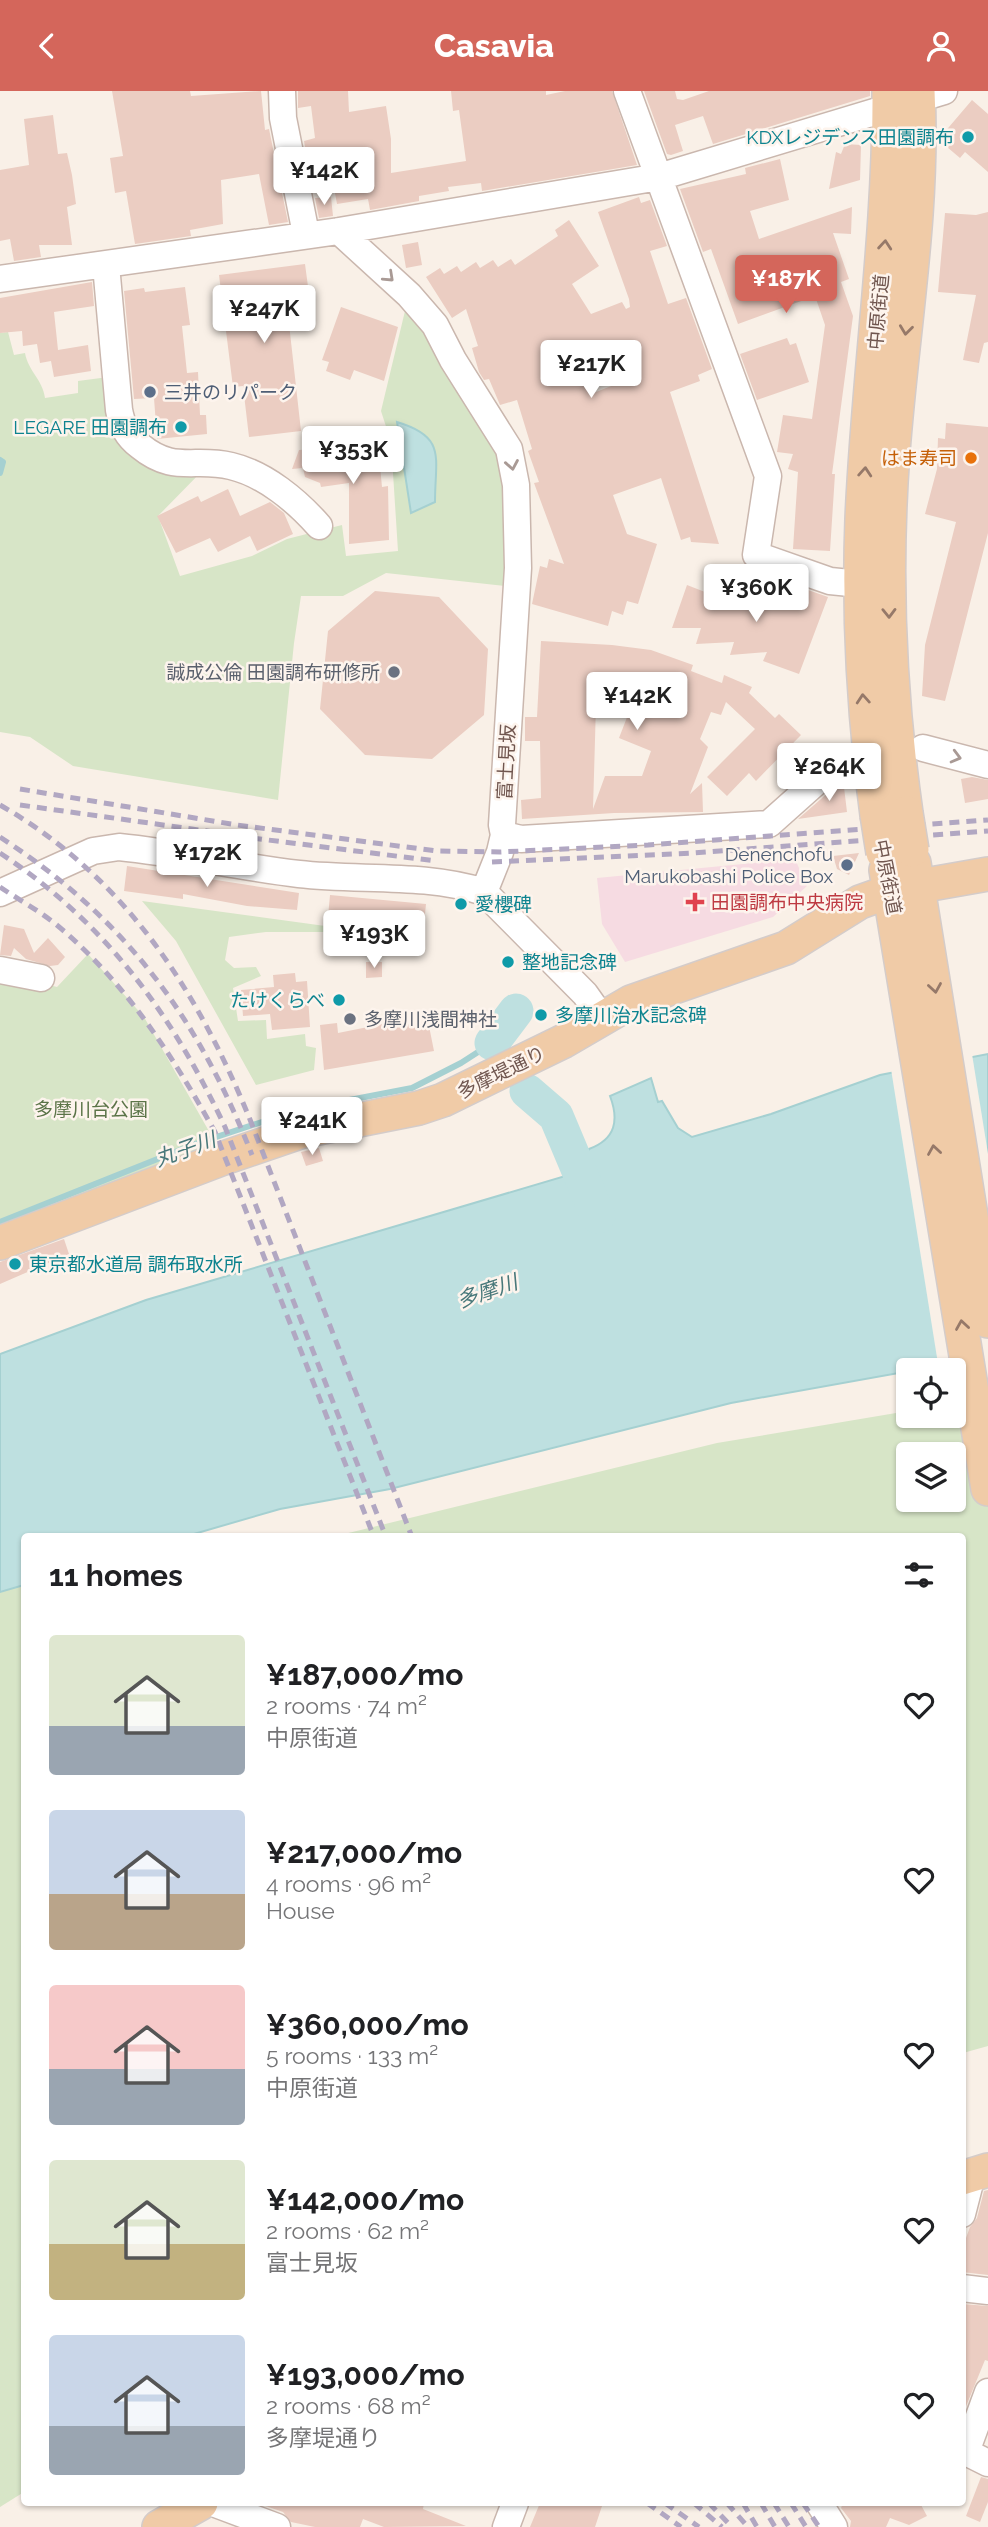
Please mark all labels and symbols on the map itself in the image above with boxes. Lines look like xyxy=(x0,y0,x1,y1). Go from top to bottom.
place label: KDXレジデンス田園調布 xyxy=(746,126,954,148)
marker: KDXレジデンス田園調布 xyxy=(960,129,976,145)
pin: ¥142K xyxy=(275,148,373,207)
one-way arrow xyxy=(877,239,892,250)
pin: ¥187K xyxy=(737,255,835,315)
one-way arrow xyxy=(381,269,394,281)
street label: 中原街道 xyxy=(864,273,892,351)
pin: ¥247K xyxy=(215,285,313,345)
one-way arrow xyxy=(899,324,914,336)
pin: ¥217K xyxy=(542,341,640,400)
place label: 三井のリパーク xyxy=(164,381,297,403)
marker: 三井のリパーク xyxy=(142,384,158,400)
place label: LEGARE 田園調布 xyxy=(13,416,167,438)
marker: LEGARE 田園調布 xyxy=(173,419,189,435)
pin: ¥353K xyxy=(304,427,402,486)
place label: はま寿司 xyxy=(881,447,957,469)
marker: はま寿司 xyxy=(963,450,979,466)
one-way arrow xyxy=(504,459,519,471)
one-way arrow xyxy=(857,466,872,477)
pin: ¥360K xyxy=(707,565,805,624)
one-way arrow xyxy=(881,608,896,619)
place label: 誠成公倫 田園調布研修所 xyxy=(166,661,380,683)
marker: 誠成公倫 田園調布研修所 xyxy=(386,664,402,680)
pin: ¥142K xyxy=(588,673,686,732)
one-way arrow xyxy=(856,693,871,704)
street label: 富士見坂 xyxy=(493,723,519,801)
pin: ¥264K xyxy=(780,743,878,803)
one-way arrow xyxy=(949,749,961,763)
pin: ¥172K xyxy=(158,829,256,889)
street label: 中原街道 xyxy=(870,838,906,916)
place label: Denenchofu Marukobashi Police Box xyxy=(624,843,833,887)
marker: Denenchofu Marukobashi Police Box xyxy=(839,857,855,873)
place label: 田園調布中央病院 xyxy=(711,891,863,913)
marker: 田園調布中央病院 xyxy=(685,892,705,912)
place label: 愛櫻碑 xyxy=(475,893,532,915)
marker: 愛櫻碑 xyxy=(453,896,469,912)
pin: ¥193K xyxy=(325,911,423,970)
place label: 整地記念碑 xyxy=(522,951,617,973)
marker: 整地記念碑 xyxy=(500,954,516,970)
one-way arrow xyxy=(927,982,942,994)
place label: たけくらべ xyxy=(230,989,325,1011)
marker: たけくらべ xyxy=(331,992,347,1008)
place label: 多摩川治水記念碑 xyxy=(555,1004,707,1026)
marker: 多摩川治水記念碑 xyxy=(533,1007,549,1023)
place label: 多摩川浅間神社 xyxy=(364,1008,497,1030)
marker: 多摩川浅間神社 xyxy=(342,1011,358,1027)
street label: 多摩堤通り xyxy=(453,1041,549,1103)
pin: ¥241K xyxy=(263,1097,361,1157)
park label: 多摩川台公園 xyxy=(34,1098,148,1120)
water label: 丸子川 xyxy=(151,1126,221,1172)
one-way arrow xyxy=(927,1144,942,1156)
place label: 東京都水道局 調布取水所 xyxy=(29,1253,243,1275)
marker: 東京都水道局 調布取水所 xyxy=(7,1256,23,1272)
water label: 多摩川 xyxy=(453,1268,523,1313)
one-way arrow xyxy=(955,1319,970,1331)

